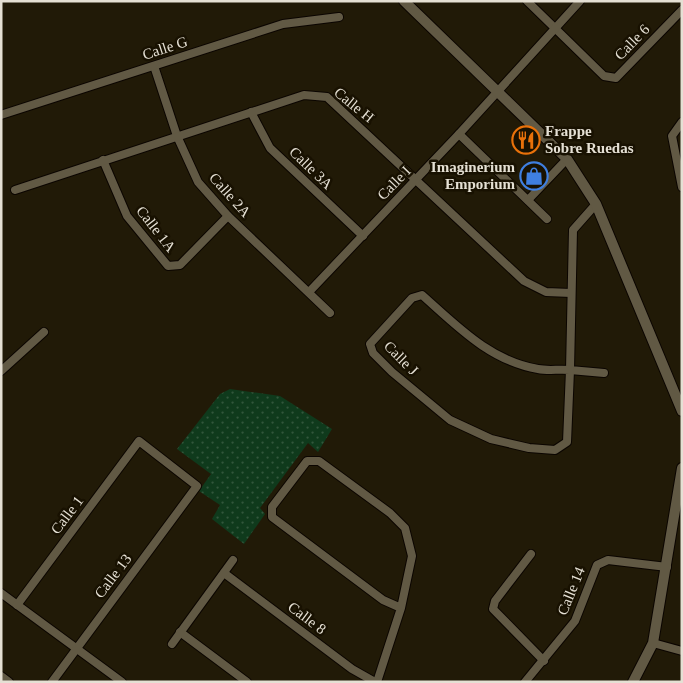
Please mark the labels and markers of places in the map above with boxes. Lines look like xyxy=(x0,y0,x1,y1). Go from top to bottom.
place label: Frappe Sobre Ruedas xyxy=(545,123,634,156)
restaurant icon: Frappe Sobre Ruedas xyxy=(511,125,541,155)
place label: Imaginerium Emporium xyxy=(431,159,515,192)
shop icon: Imaginerium Emporium xyxy=(519,161,549,191)

